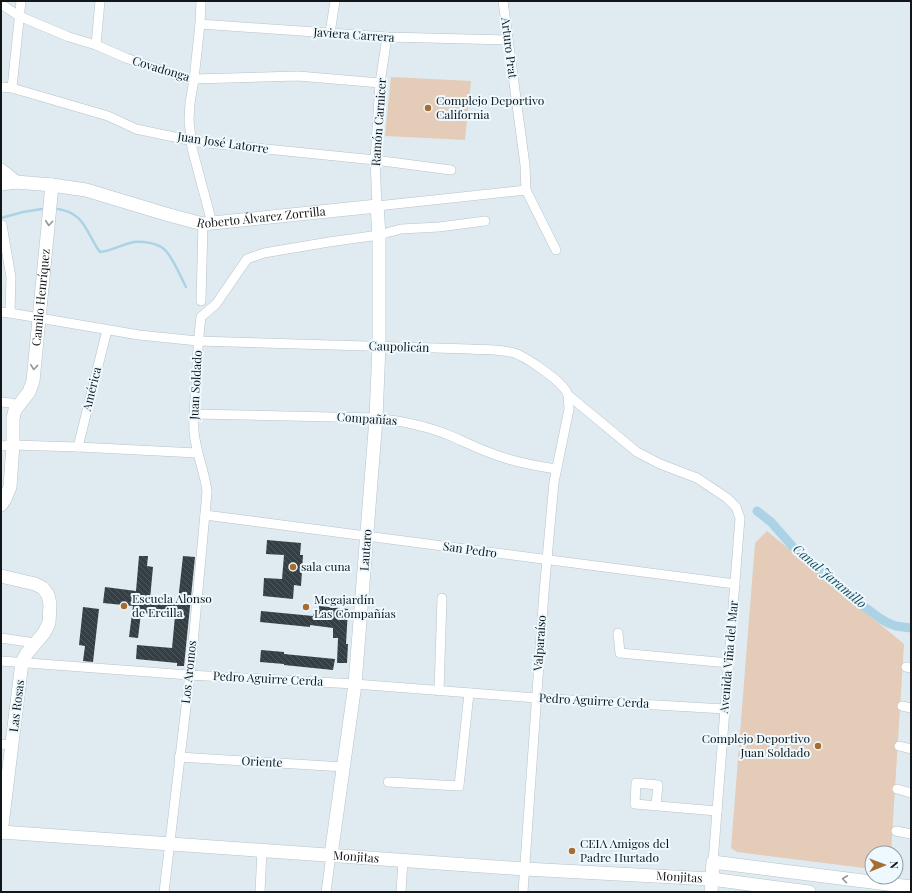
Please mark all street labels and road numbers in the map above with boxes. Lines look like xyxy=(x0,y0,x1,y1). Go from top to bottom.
street label: Arturo Prat xyxy=(498,15,522,80)
street label: Javiera Carrera xyxy=(312,23,395,45)
street label: Covadonga xyxy=(131,52,192,84)
street label: Ramón Carnicer xyxy=(367,77,389,167)
street label: Juan José Latorre xyxy=(176,128,270,156)
street label: Roberto Álvarez Zorrilla xyxy=(195,202,326,231)
street label: Camilo Henríquez xyxy=(27,248,53,347)
street label: Caupolicán xyxy=(368,337,430,355)
street label: Juan Soldado xyxy=(185,349,205,421)
street label: América xyxy=(78,365,104,413)
street label: Compañías xyxy=(336,408,398,428)
street label: Lautaro xyxy=(356,528,374,571)
street label: San Pedro xyxy=(442,537,499,561)
street label: Avenida Viña del Mar xyxy=(715,599,741,715)
street label: Valparaíso xyxy=(529,614,549,672)
street label: Los Aromos xyxy=(177,640,199,704)
street label: Pedro Aguirre Cerda xyxy=(212,667,324,689)
street label: Las Rosas xyxy=(5,679,27,733)
street label: Pedro Aguirre Cerda xyxy=(538,689,650,711)
street label: Oriente xyxy=(241,752,283,770)
street label: Monjitas xyxy=(333,846,380,866)
street label: Monjitas xyxy=(656,867,703,886)

